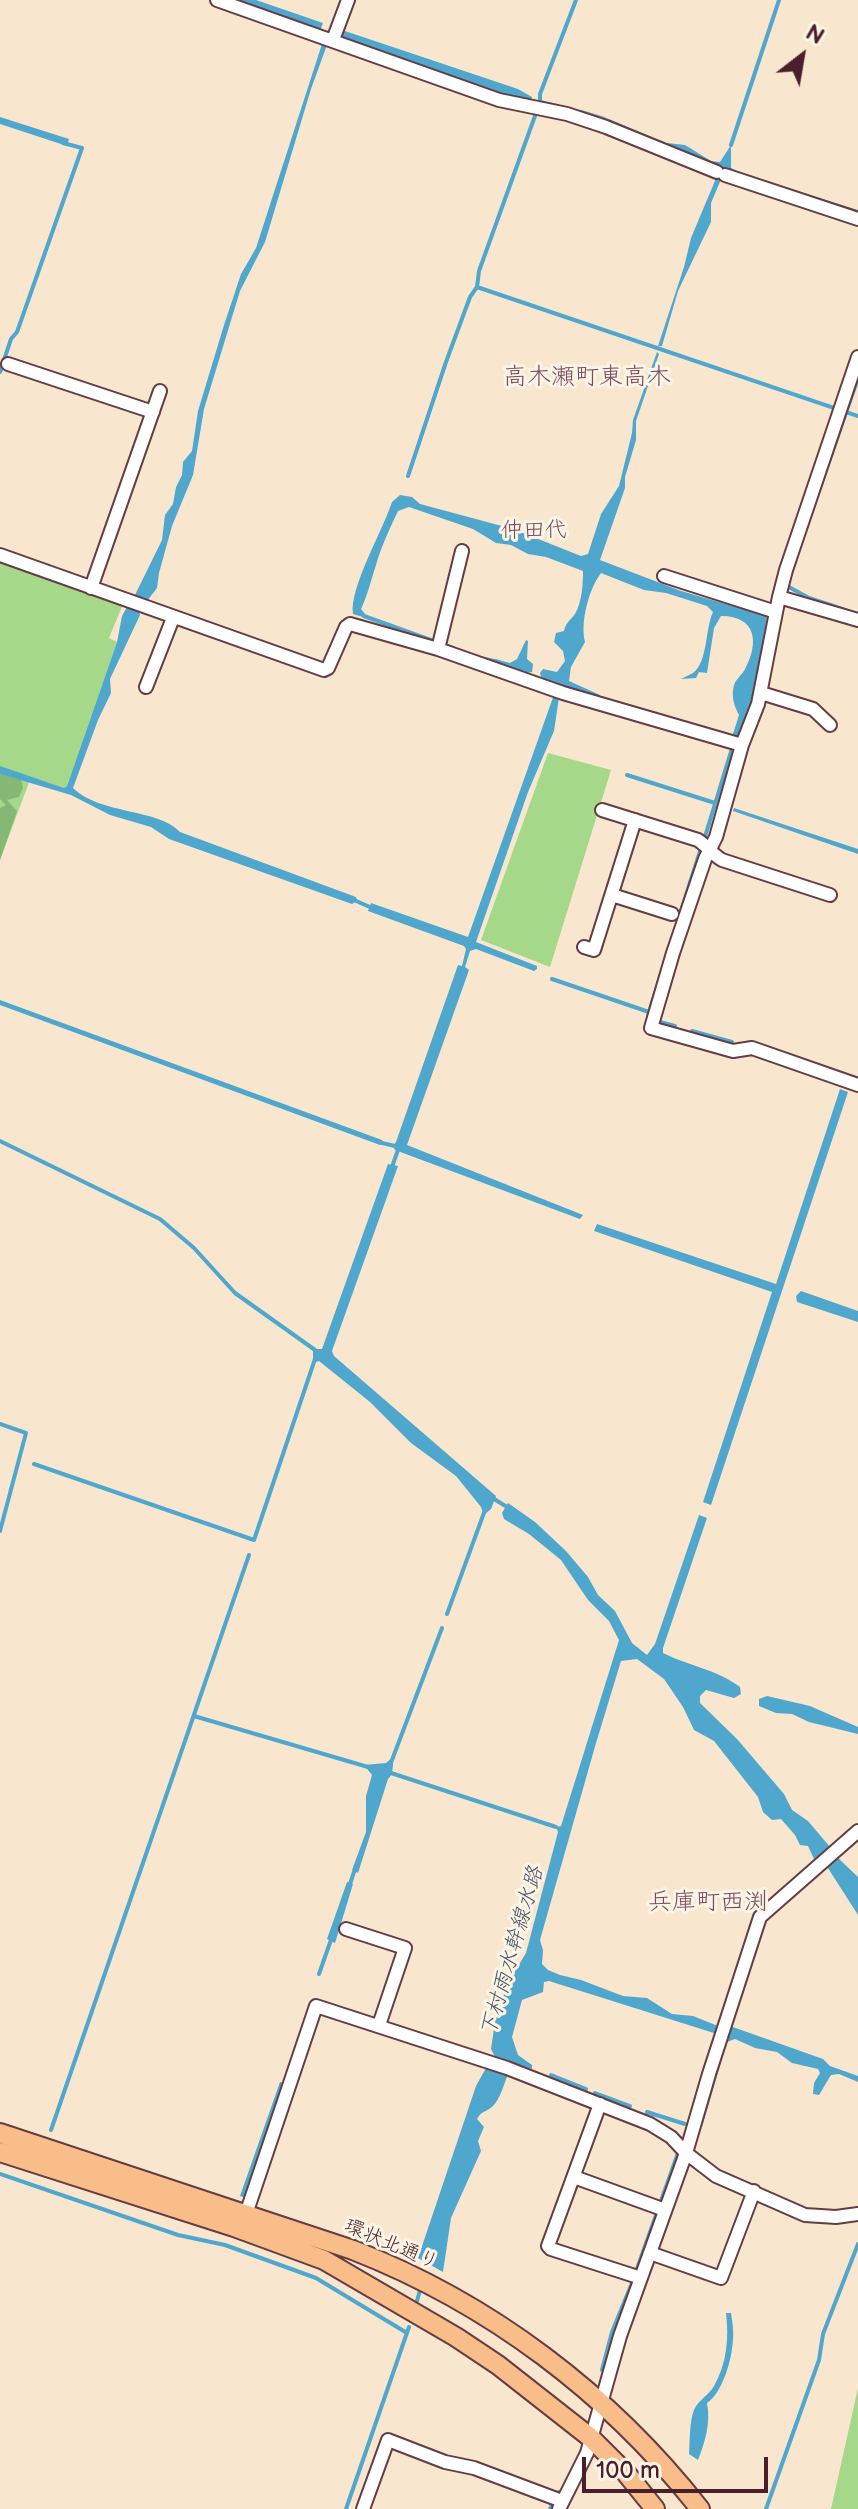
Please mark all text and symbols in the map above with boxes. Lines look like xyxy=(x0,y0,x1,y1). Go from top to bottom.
north arrow xyxy=(762,16,842,96)
text: N xyxy=(801,19,829,51)
district label: 高木瀬町東高木 xyxy=(503,364,671,392)
district label: 仲田代 xyxy=(501,518,567,544)
water label: 下村雨水幹線水路 xyxy=(476,1864,550,2040)
district label: 兵庫町西渕 xyxy=(648,1889,768,1917)
street label: 環状北通り xyxy=(340,2214,442,2276)
scale bar xyxy=(586,2441,772,2491)
text: 100 m xyxy=(596,2456,660,2485)

